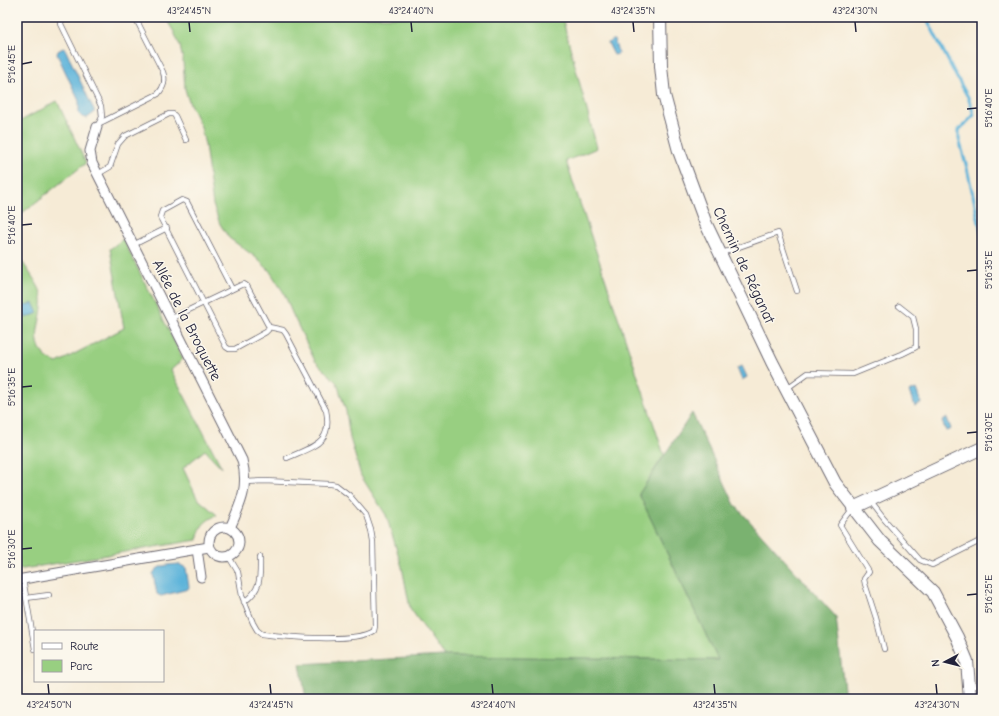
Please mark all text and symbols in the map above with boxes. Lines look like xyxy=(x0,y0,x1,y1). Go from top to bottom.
text: 43°24'45"N xyxy=(167,5,211,17)
text: 43°24'40"N xyxy=(389,5,433,17)
text: 43°24'35"N xyxy=(611,5,655,17)
text: 43°24'30"N xyxy=(833,5,877,17)
text: 5°16'45"E xyxy=(6,45,18,83)
text: 5°16'40"E xyxy=(983,89,995,127)
street label: Chemin de Réganat xyxy=(709,204,779,327)
text: 5°16'40"E xyxy=(6,206,18,244)
text: 5°16'35"E xyxy=(983,251,995,289)
street label: Allée de la Broquette xyxy=(149,257,226,384)
text: 5°16'35"E xyxy=(6,368,18,406)
text: 5°16'30"E xyxy=(983,412,995,452)
text: 5°16'30"E xyxy=(6,529,18,569)
text: 5°16'25"E xyxy=(983,575,995,613)
legend xyxy=(34,630,164,682)
text: Route xyxy=(70,639,99,653)
north arrow xyxy=(925,642,965,682)
text: Parc xyxy=(70,659,93,673)
text: N xyxy=(929,659,942,668)
text: 43°24'50"N xyxy=(26,699,72,711)
text: 43°24'45"N xyxy=(249,699,293,711)
text: 43°24'40"N xyxy=(471,699,515,711)
text: 43°24'35"N xyxy=(693,699,737,711)
text: 43°24'30"N xyxy=(915,699,959,711)

